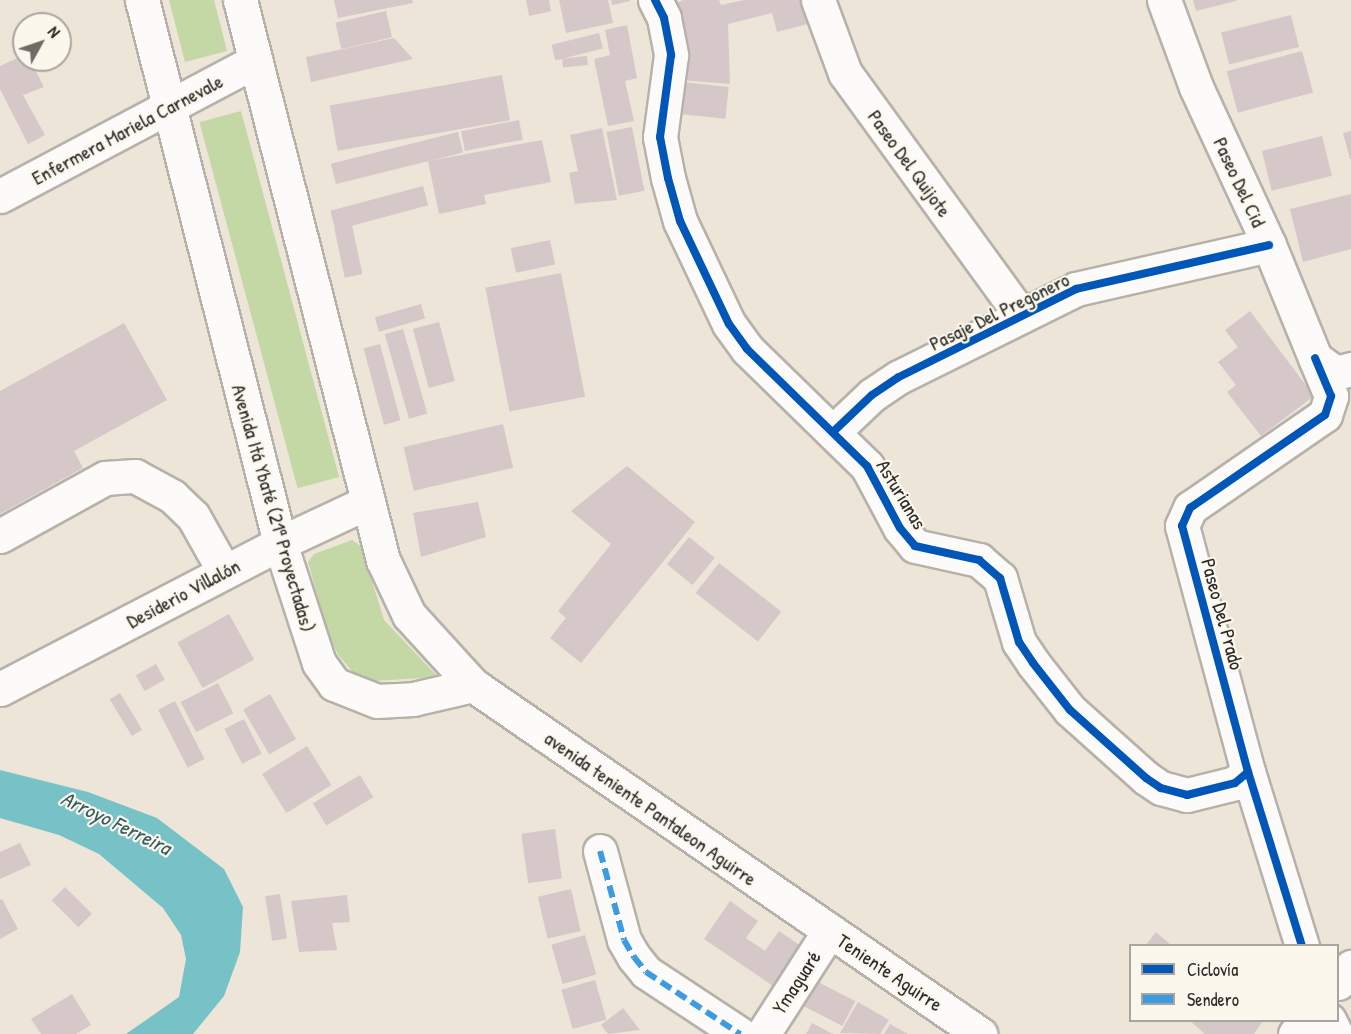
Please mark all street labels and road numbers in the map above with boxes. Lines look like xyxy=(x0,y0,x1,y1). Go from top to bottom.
street label: Enfermera Mariela Carnevale xyxy=(27,68,227,190)
street label: Paseo Del Quijote xyxy=(863,105,957,221)
street label: Paseo Del Cid xyxy=(1209,133,1271,231)
street label: Pasaje Del Pregonero xyxy=(925,267,1073,355)
street label: Avenida Itá Ybaté (21ª Proyectadas) xyxy=(227,381,321,635)
street label: Asturianas xyxy=(872,455,932,533)
street label: Desiderio Villalón xyxy=(122,553,244,633)
street label: Paseo Del Prado xyxy=(1197,556,1249,672)
street label: avenida teniente Pantaleon Aguirre xyxy=(540,726,762,890)
street label: Teniente Aguirre xyxy=(833,928,947,1016)
street label: Ymaguaré xyxy=(767,946,825,1018)

